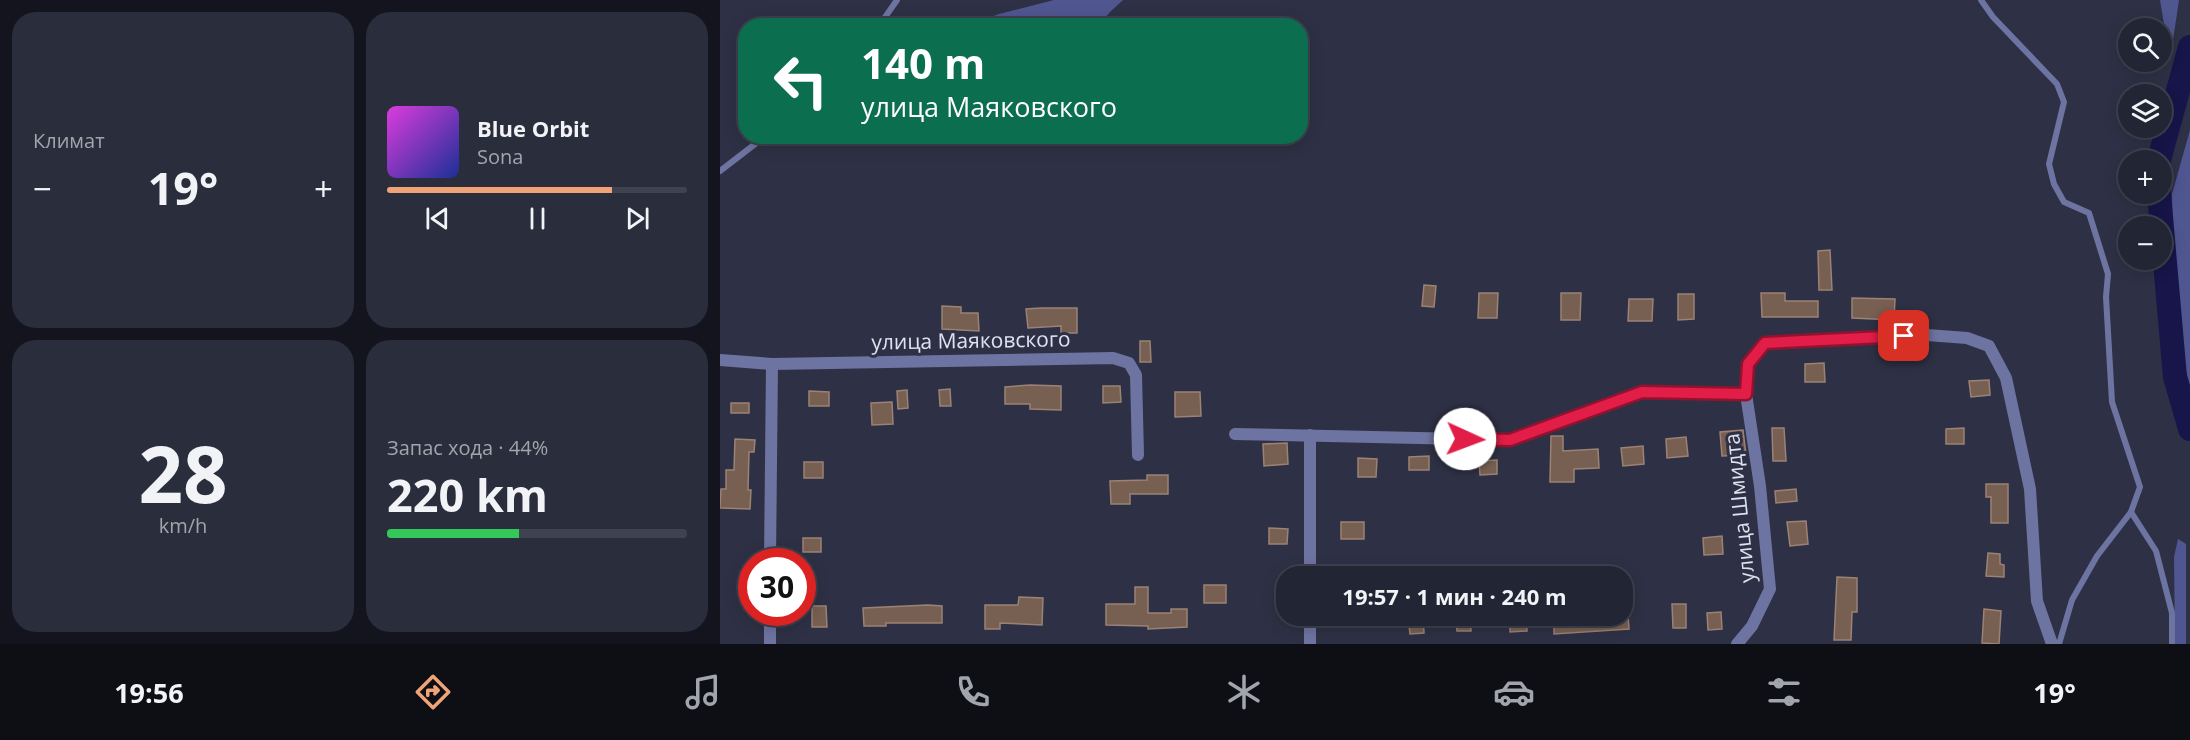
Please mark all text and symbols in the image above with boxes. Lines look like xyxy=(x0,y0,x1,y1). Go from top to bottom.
map controls xyxy=(2118,18,2172,270)
button: search xyxy=(2118,18,2172,72)
text: 140 m xyxy=(861,34,985,91)
icon: left xyxy=(762,42,840,120)
button: layers xyxy=(2118,84,2172,138)
text: улица Маяковского xyxy=(861,88,1117,125)
text: Blue Orbit xyxy=(477,113,589,143)
text: Климат xyxy=(33,127,105,154)
text: Sona xyxy=(477,143,523,170)
button: + xyxy=(2118,150,2172,204)
text: 19° xyxy=(148,157,218,218)
text: − xyxy=(33,166,52,211)
text: + xyxy=(314,166,333,211)
icon: previous xyxy=(421,202,454,235)
icon: pause xyxy=(521,202,554,235)
icon: next xyxy=(621,202,654,235)
button: − xyxy=(2118,216,2172,270)
pin xyxy=(1878,310,1929,361)
icon: arrive xyxy=(1887,319,1920,352)
street label: улица Маяковского xyxy=(871,324,1071,356)
position arrow xyxy=(1433,407,1497,471)
text: 28 xyxy=(138,420,228,526)
street label: улица Шмидта xyxy=(1717,432,1761,584)
text: Запас хода · 44% xyxy=(387,434,548,461)
text: 220 km xyxy=(387,464,548,525)
text: km/h xyxy=(159,512,207,539)
speed limit sign: 30 xyxy=(738,548,816,626)
text: 19:57 · 1 мин · 240 m xyxy=(1342,581,1567,611)
icon: directions xyxy=(412,671,454,713)
icon: music xyxy=(682,671,724,713)
icon: phone xyxy=(952,671,994,713)
icon: climate xyxy=(1223,671,1265,713)
icon: car xyxy=(1493,671,1535,713)
icon: filters xyxy=(1763,671,1805,713)
text: 19:56 xyxy=(114,674,184,711)
text: 19° xyxy=(2033,674,2076,711)

